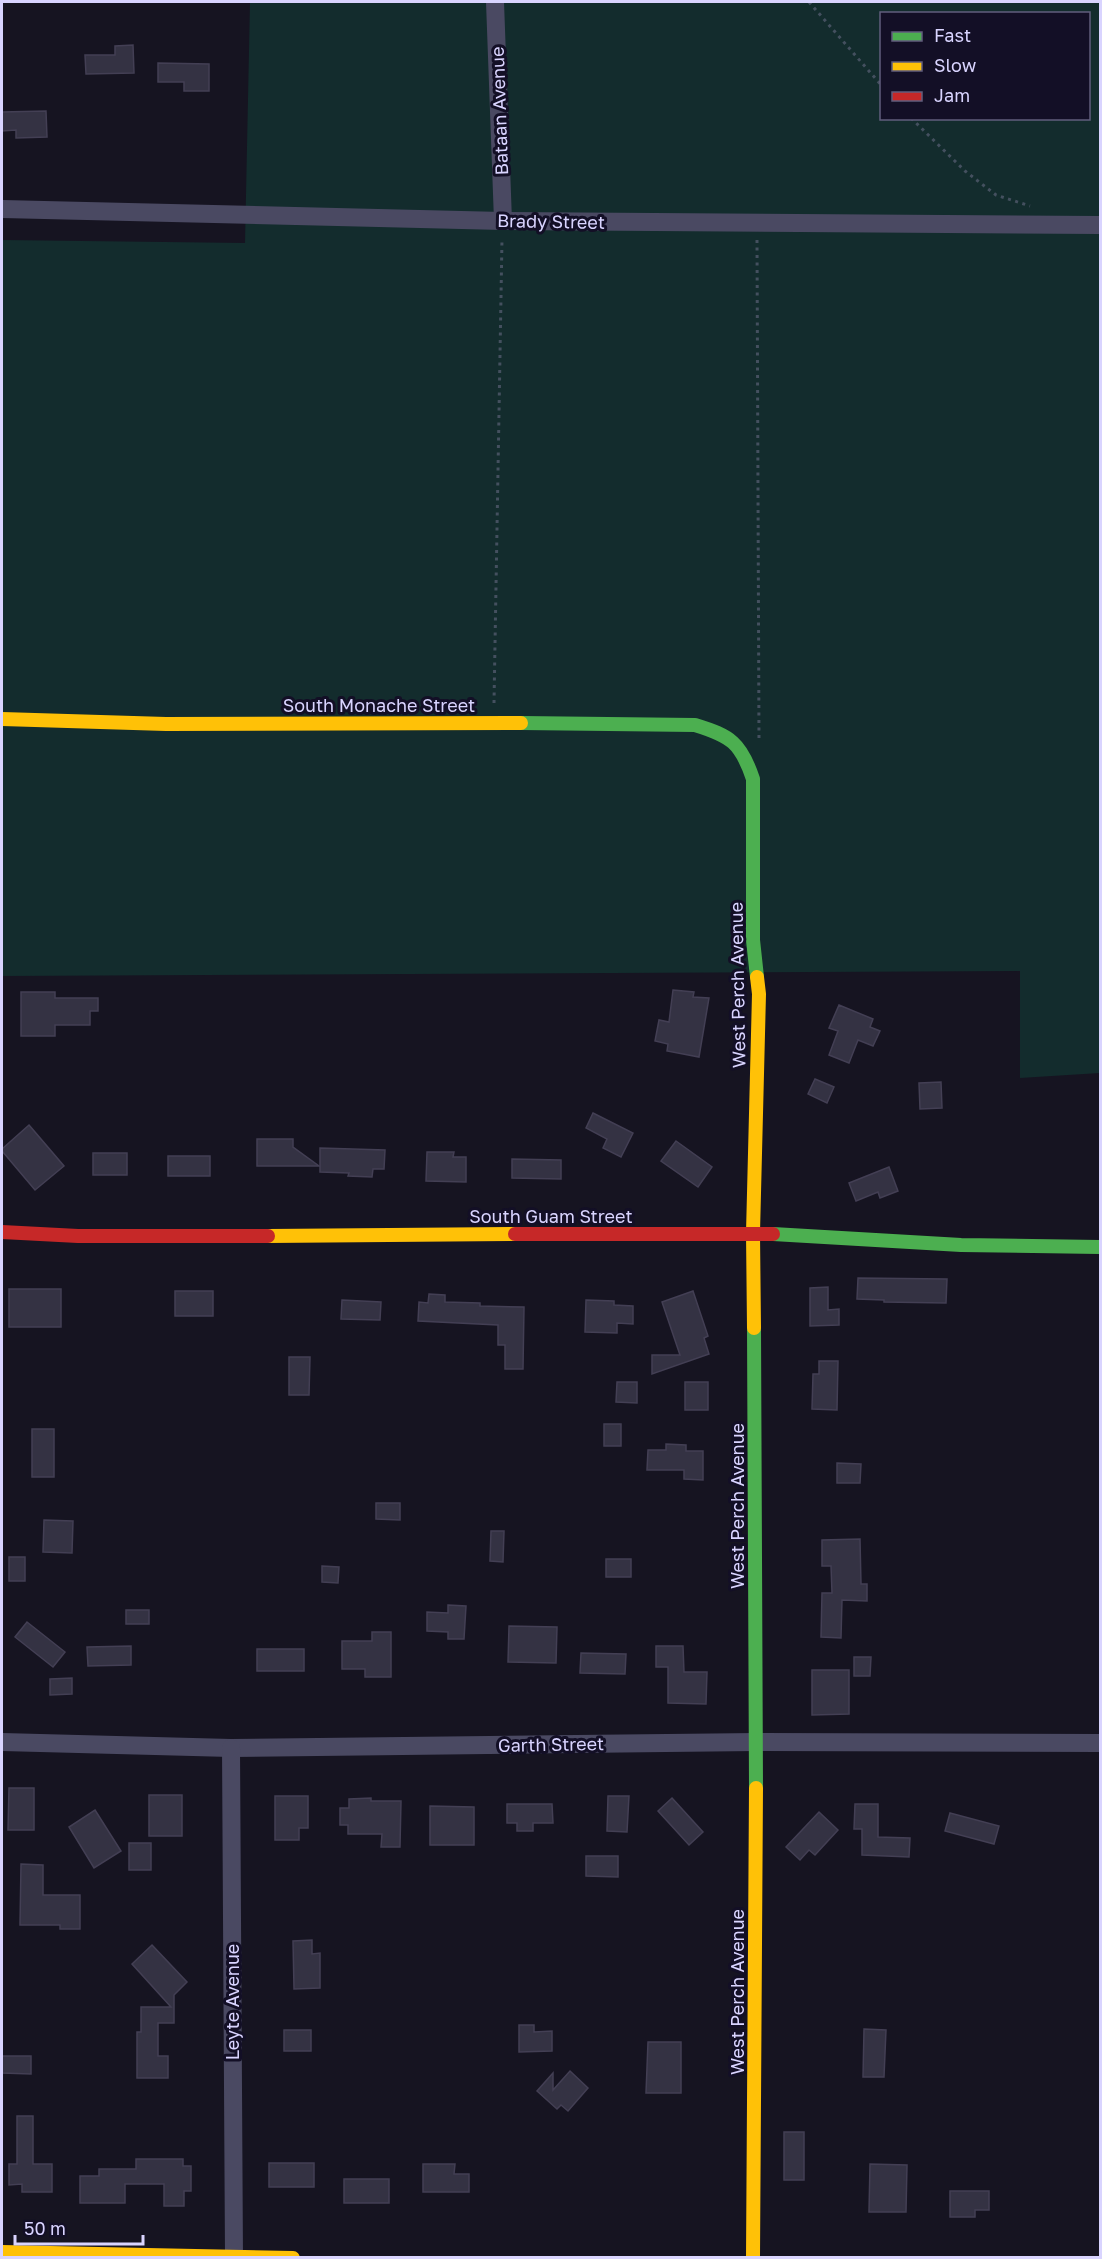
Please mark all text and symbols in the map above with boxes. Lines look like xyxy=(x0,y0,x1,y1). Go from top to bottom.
legend xyxy=(880,12,1090,120)
text: Fast xyxy=(934,24,971,46)
street label: Bataan Avenue xyxy=(486,46,512,176)
text: Slow xyxy=(934,54,977,76)
text: Jam xyxy=(934,84,970,106)
street label: Brady Street xyxy=(497,209,605,233)
street label: South Monache Street xyxy=(283,694,475,716)
street label: West Perch Avenue xyxy=(725,902,749,1068)
street label: South Guam Street xyxy=(469,1205,633,1227)
street label: West Perch Avenue xyxy=(726,1423,748,1589)
street label: Garth Street xyxy=(498,1732,604,1756)
street label: West Perch Avenue xyxy=(726,1909,748,2075)
street label: Leyte Avenue xyxy=(221,1944,243,2060)
scale bar xyxy=(15,2208,142,2246)
text: 50 m xyxy=(24,2217,66,2239)

